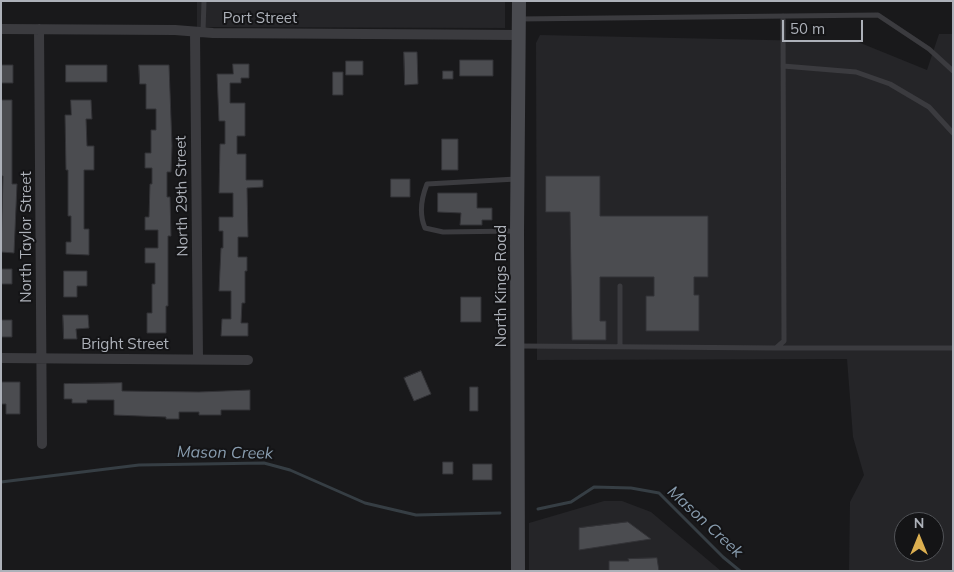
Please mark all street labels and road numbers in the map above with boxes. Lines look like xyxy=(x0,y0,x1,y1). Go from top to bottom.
street label: Port Street xyxy=(223,9,297,27)
street label: North 29th Street xyxy=(172,135,192,257)
street label: North Taylor Street xyxy=(17,171,35,303)
street label: North Kings Road xyxy=(492,225,510,347)
street label: Bright Street xyxy=(81,335,169,353)

